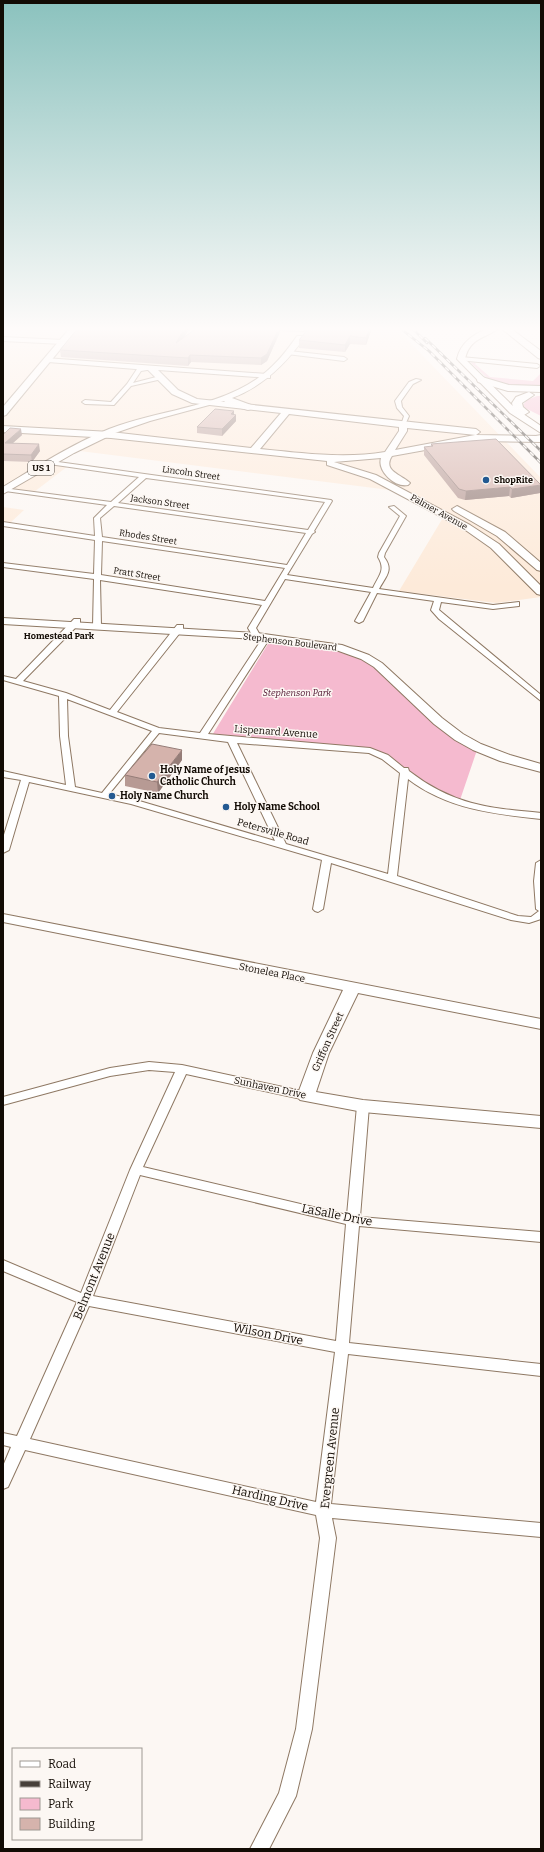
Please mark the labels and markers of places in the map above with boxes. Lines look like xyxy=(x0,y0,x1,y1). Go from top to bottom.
marker: ShopRite xyxy=(481,475,491,485)
place label: ShopRite xyxy=(494,475,533,485)
place label: Holy Name of Jesus Catholic Church xyxy=(160,764,250,788)
marker: Holy Name of Jesus Catholic Church xyxy=(147,771,157,781)
place label: Holy Name Church xyxy=(120,790,209,802)
marker: Holy Name Church xyxy=(107,791,117,801)
place label: Holy Name School xyxy=(234,801,320,813)
marker: Holy Name School xyxy=(221,802,231,812)

